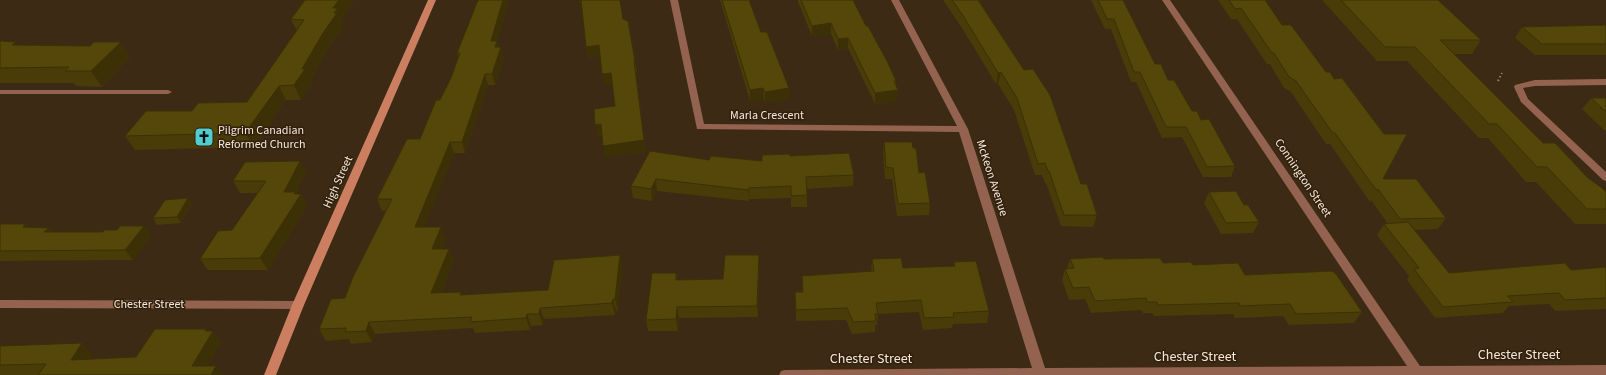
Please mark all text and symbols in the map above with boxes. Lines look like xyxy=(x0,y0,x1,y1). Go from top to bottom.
street label: Marla Crescent xyxy=(730,107,804,124)
place label: Pilgrim Canadian Reformed Church xyxy=(218,122,306,153)
church icon: Pilgrim Canadian Reformed Church xyxy=(193,126,215,148)
street label: Connington Street xyxy=(1270,135,1336,221)
street label: McKeon Avenue xyxy=(972,138,1012,218)
street label: High Street xyxy=(319,153,357,211)
street label: Chester Street xyxy=(114,296,184,313)
street label: Chester Street xyxy=(1478,345,1560,365)
street label: Chester Street xyxy=(1154,347,1236,367)
street label: Chester Street xyxy=(830,349,912,369)

